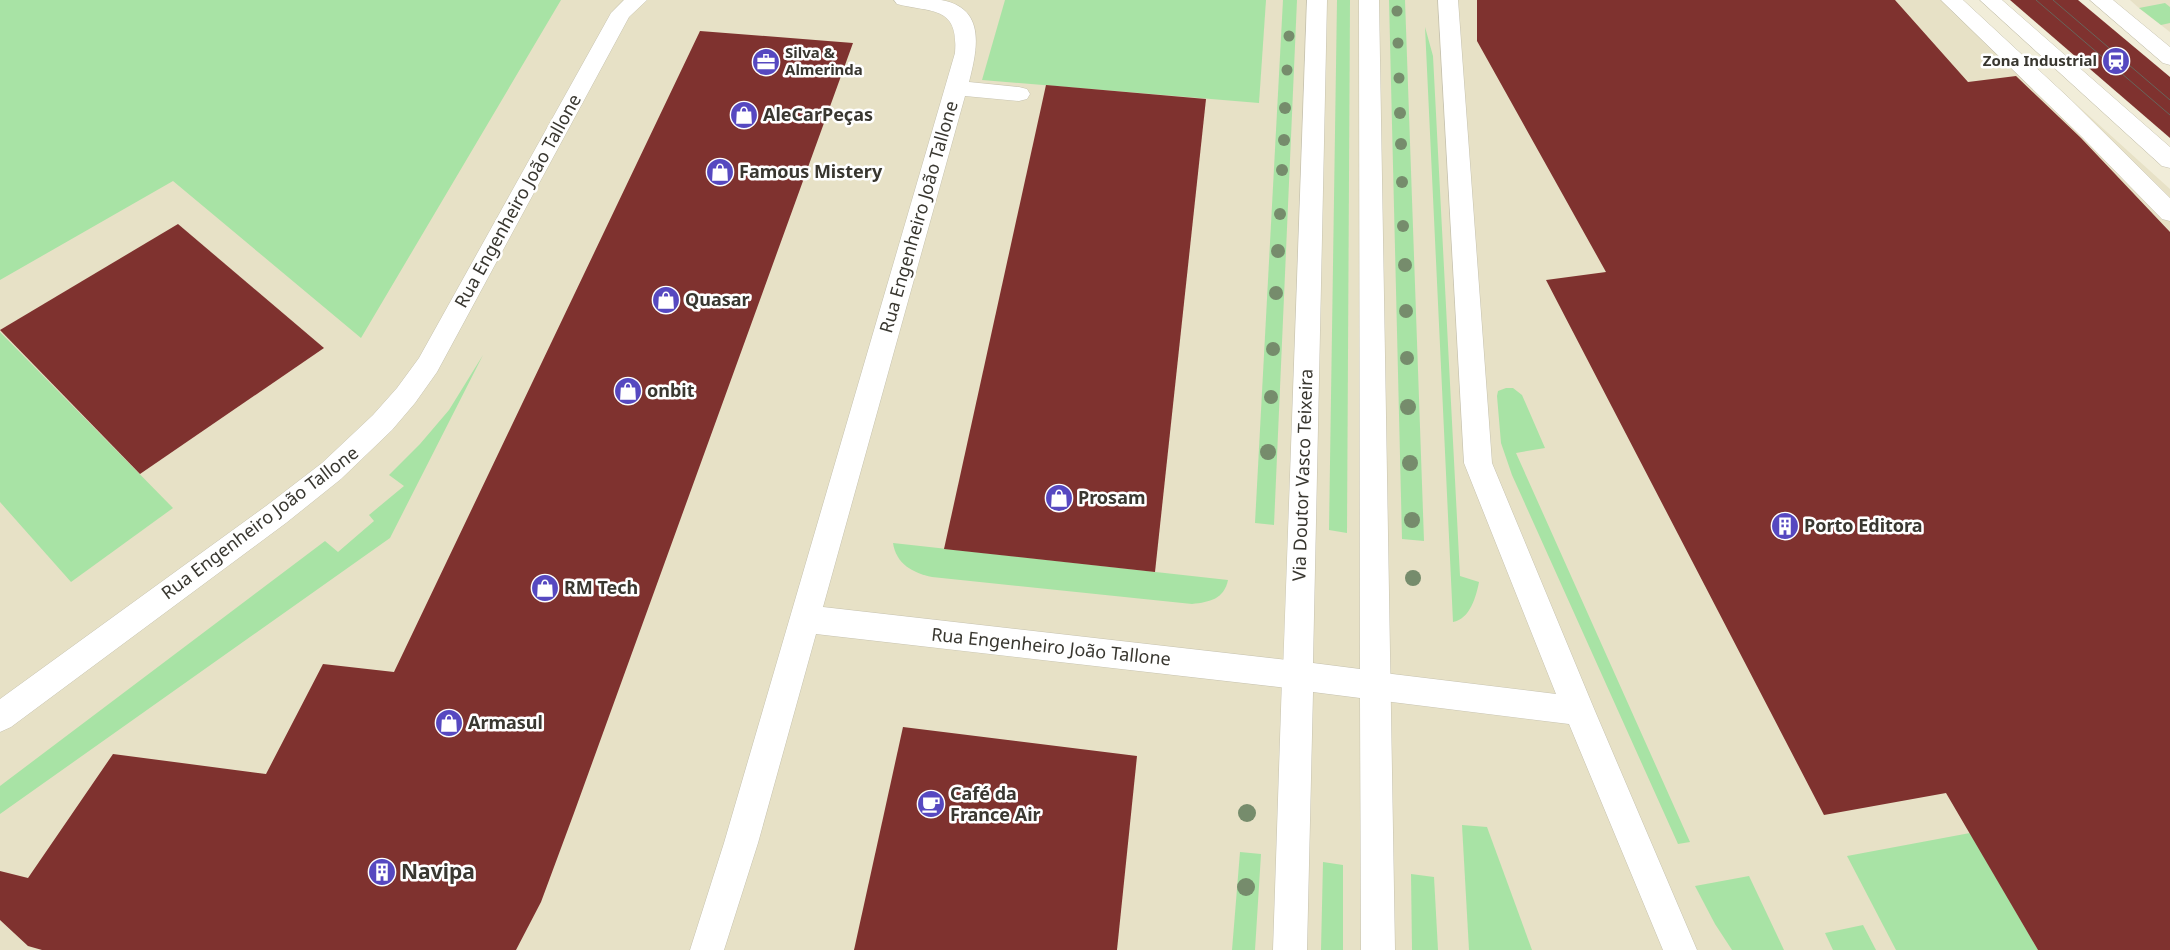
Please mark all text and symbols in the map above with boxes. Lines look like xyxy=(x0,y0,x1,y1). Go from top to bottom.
place label: Silva & Almerinda xyxy=(785,42,863,79)
station icon: Zona Industrial xyxy=(2101,46,2131,76)
office icon: Silva & Almerinda xyxy=(751,47,781,77)
place label: Zona Industrial xyxy=(1983,50,2097,70)
street label: Rua Engenheiro João Tallone xyxy=(448,89,586,312)
street label: Rua Engenheiro João Tallone xyxy=(873,98,963,336)
shop icon: AleCarPeças xyxy=(729,100,759,130)
place label: AleCarPeças xyxy=(763,102,873,126)
shop icon: Famous Mistery xyxy=(705,157,735,187)
place label: Famous Mistery xyxy=(739,159,883,183)
shop icon: Quasar xyxy=(651,285,681,315)
place label: Quasar xyxy=(685,287,750,311)
street label: Via Doutor Vasco Teixeira xyxy=(1286,368,1318,582)
shop icon: onbit xyxy=(613,376,643,406)
place label: onbit xyxy=(647,378,695,402)
street label: Rua Engenheiro João Tallone xyxy=(156,440,363,604)
shop icon: Prosam xyxy=(1044,483,1074,513)
place label: Prosam xyxy=(1078,485,1145,509)
building icon: Porto Editora xyxy=(1770,511,1800,541)
place label: Porto Editora xyxy=(1804,513,1923,537)
shop icon: RM Tech xyxy=(530,573,560,603)
place label: RM Tech xyxy=(564,575,638,599)
street label: Rua Engenheiro João Tallone xyxy=(930,621,1172,671)
shop icon: Armasul xyxy=(434,708,464,738)
place label: Armasul xyxy=(468,710,543,734)
place label: Café da France Air xyxy=(950,781,1041,826)
cafe icon: Café da France Air xyxy=(916,789,946,819)
building icon: Navipa xyxy=(367,857,397,887)
place label: Navipa xyxy=(401,857,475,885)

